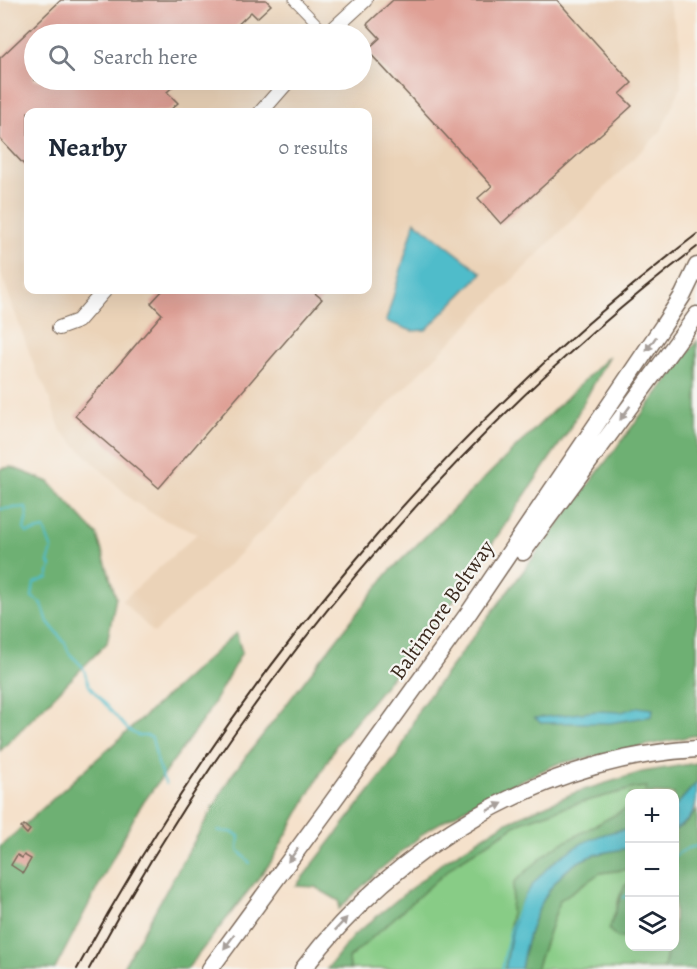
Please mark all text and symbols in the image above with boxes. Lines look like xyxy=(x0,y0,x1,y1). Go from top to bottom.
search box xyxy=(24,24,372,90)
icon: search xyxy=(45,41,78,74)
text: Search here xyxy=(93,42,198,72)
text: Nearby xyxy=(48,130,127,165)
text: 0 results xyxy=(279,134,348,161)
one-way arrow xyxy=(645,335,657,351)
one-way arrow xyxy=(619,405,631,421)
street label: Baltimore Beltway xyxy=(383,534,501,686)
map controls xyxy=(625,789,679,951)
button: + xyxy=(625,789,679,843)
one-way arrow xyxy=(486,802,504,812)
button: − xyxy=(625,843,679,897)
one-way arrow xyxy=(287,846,299,862)
button: layers xyxy=(625,897,679,951)
one-way arrow xyxy=(334,917,348,932)
one-way arrow xyxy=(223,933,235,949)

